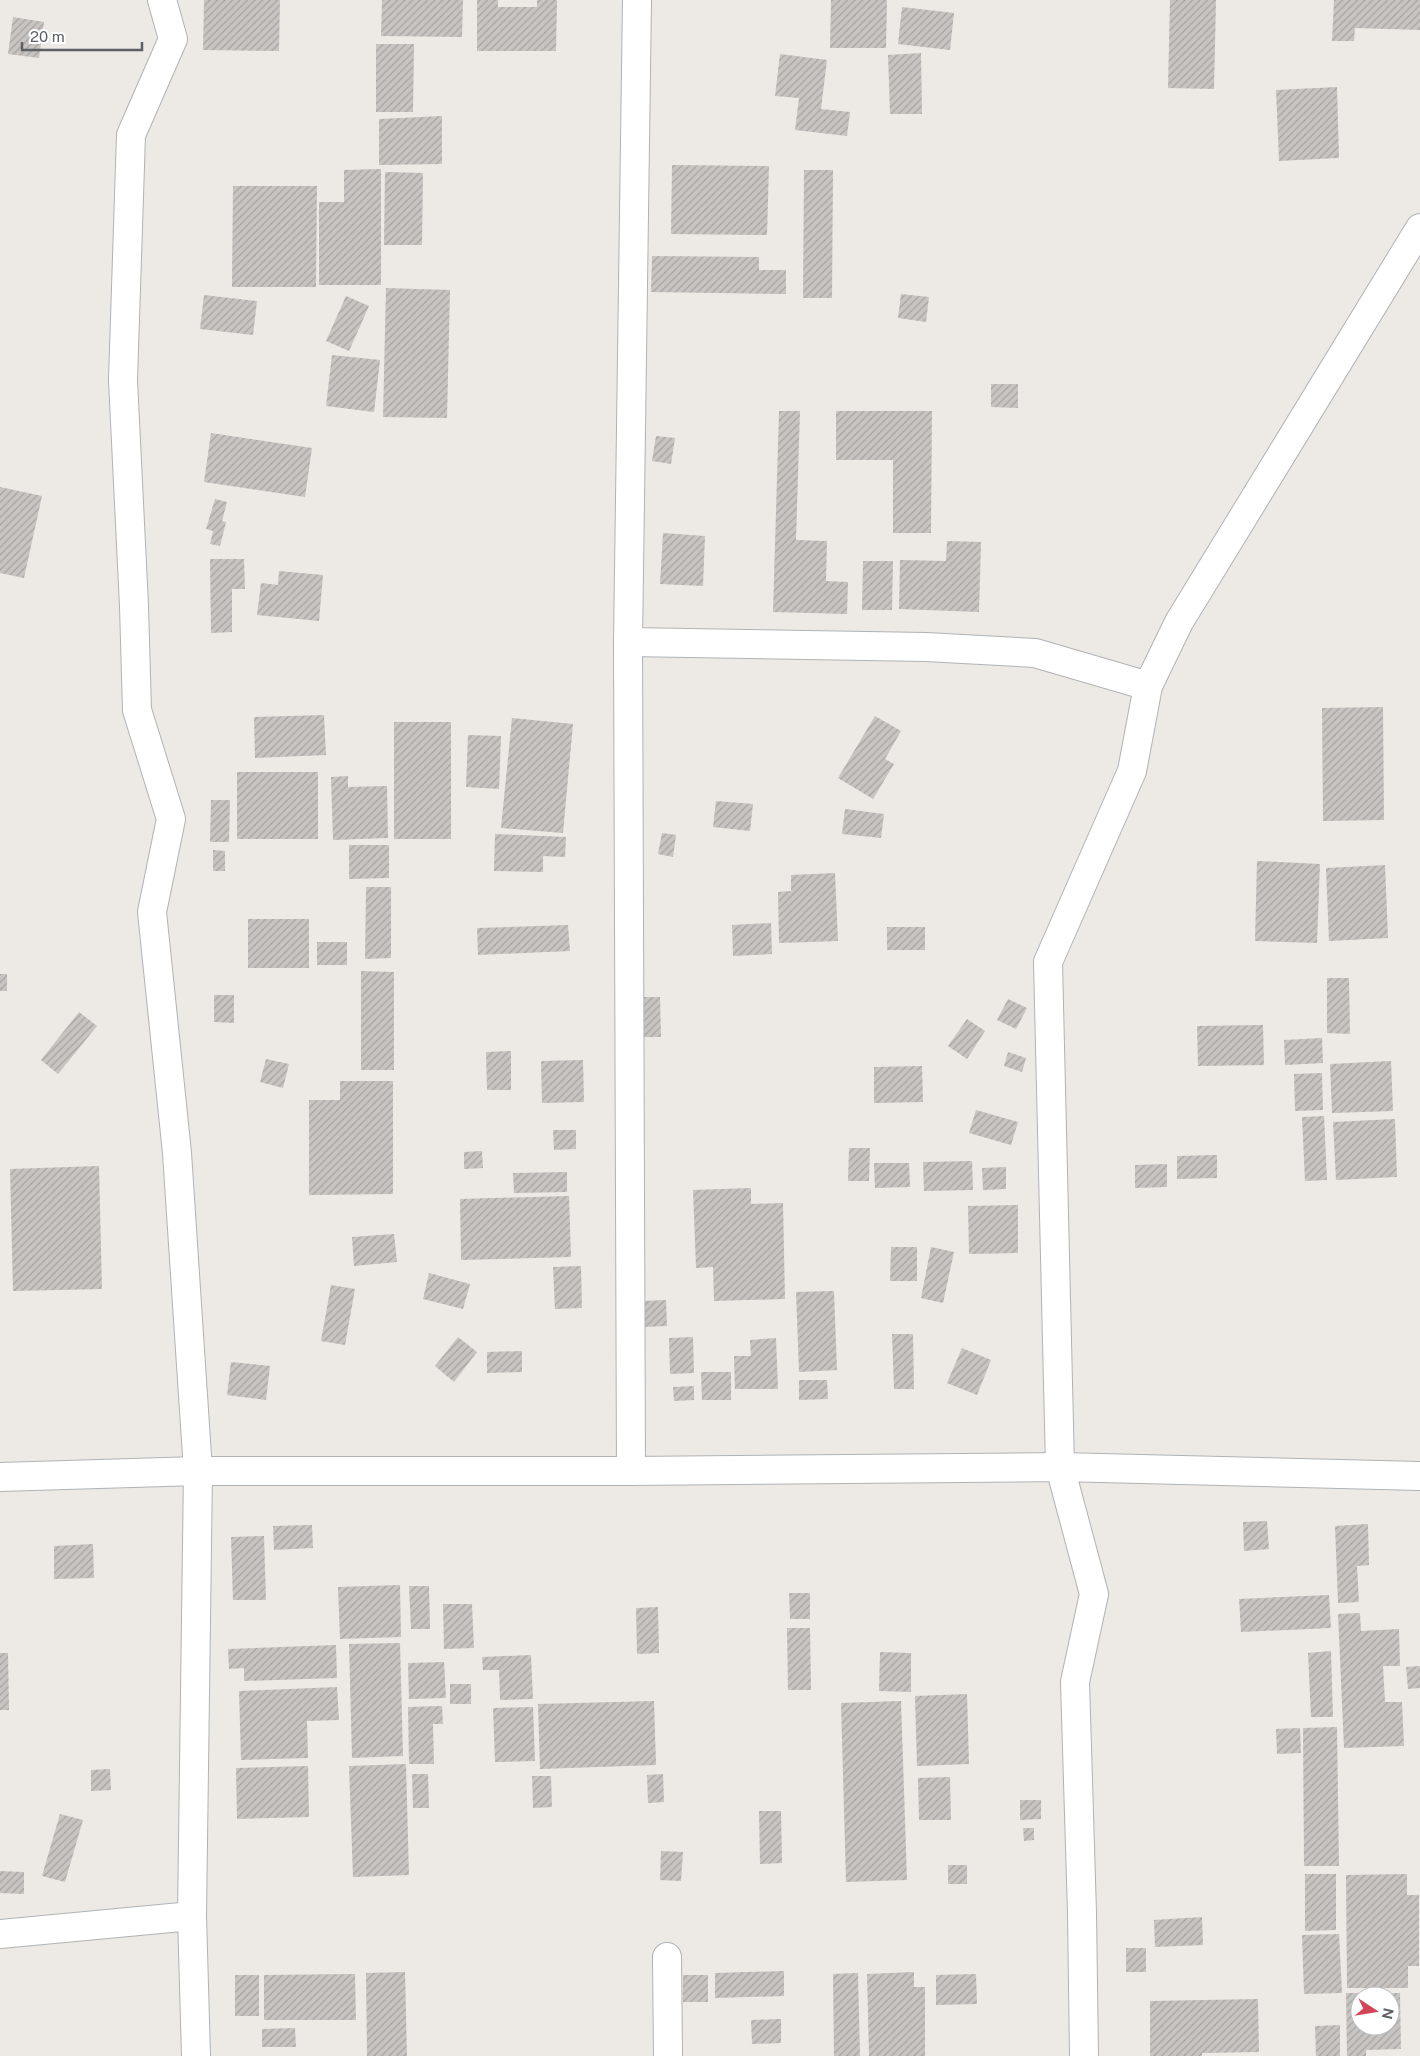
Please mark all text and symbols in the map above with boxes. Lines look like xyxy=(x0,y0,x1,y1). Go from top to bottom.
scale bar xyxy=(22,20,142,52)
text: 20 m xyxy=(30,28,65,45)
north arrow xyxy=(1350,1986,1400,2036)
text: N xyxy=(1379,2007,1397,2021)

